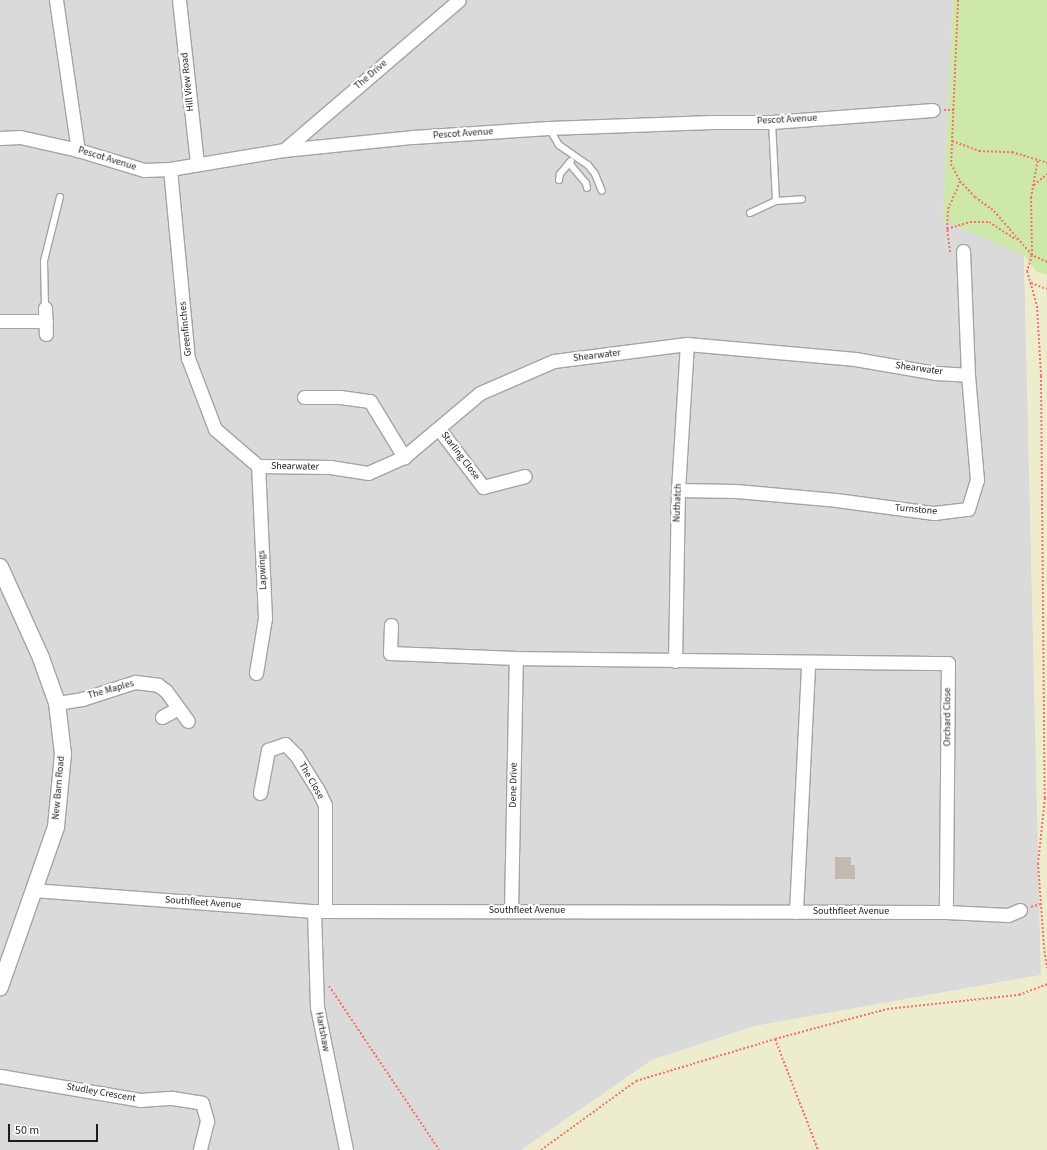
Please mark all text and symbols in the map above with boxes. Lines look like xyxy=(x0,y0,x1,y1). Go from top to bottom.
street label: Hill View Road xyxy=(179,52,197,112)
street label: The Drive xyxy=(352,58,390,92)
street label: Pescot Avenue xyxy=(757,112,817,128)
street label: Pescot Avenue xyxy=(432,126,494,142)
street label: Pescot Avenue xyxy=(76,144,138,174)
street label: Greenfinches xyxy=(177,301,195,357)
street label: Shearwater xyxy=(572,347,622,365)
street label: Shearwater xyxy=(894,360,944,378)
street label: Starling Close xyxy=(438,430,482,482)
street label: Shearwater xyxy=(271,461,319,473)
street label: Nuthatch xyxy=(671,483,685,523)
street label: Turnstone xyxy=(894,502,938,518)
street label: Lapwings xyxy=(256,550,270,590)
street label: The Maples xyxy=(87,678,135,702)
street label: Orchard Close xyxy=(942,688,954,746)
street label: New Barn Road xyxy=(50,756,68,820)
street label: The Close xyxy=(296,760,326,802)
street label: Dene Drive xyxy=(508,762,520,808)
street label: Southfleet Avenue xyxy=(164,894,242,912)
street label: Southfleet Avenue xyxy=(489,905,565,917)
street label: Southfleet Avenue xyxy=(813,906,889,918)
street label: Hartshaw xyxy=(312,1011,332,1053)
street label: Studley Crescent xyxy=(65,1081,137,1105)
scale bar xyxy=(10,1116,100,1142)
text: 50 m xyxy=(15,1122,39,1139)

